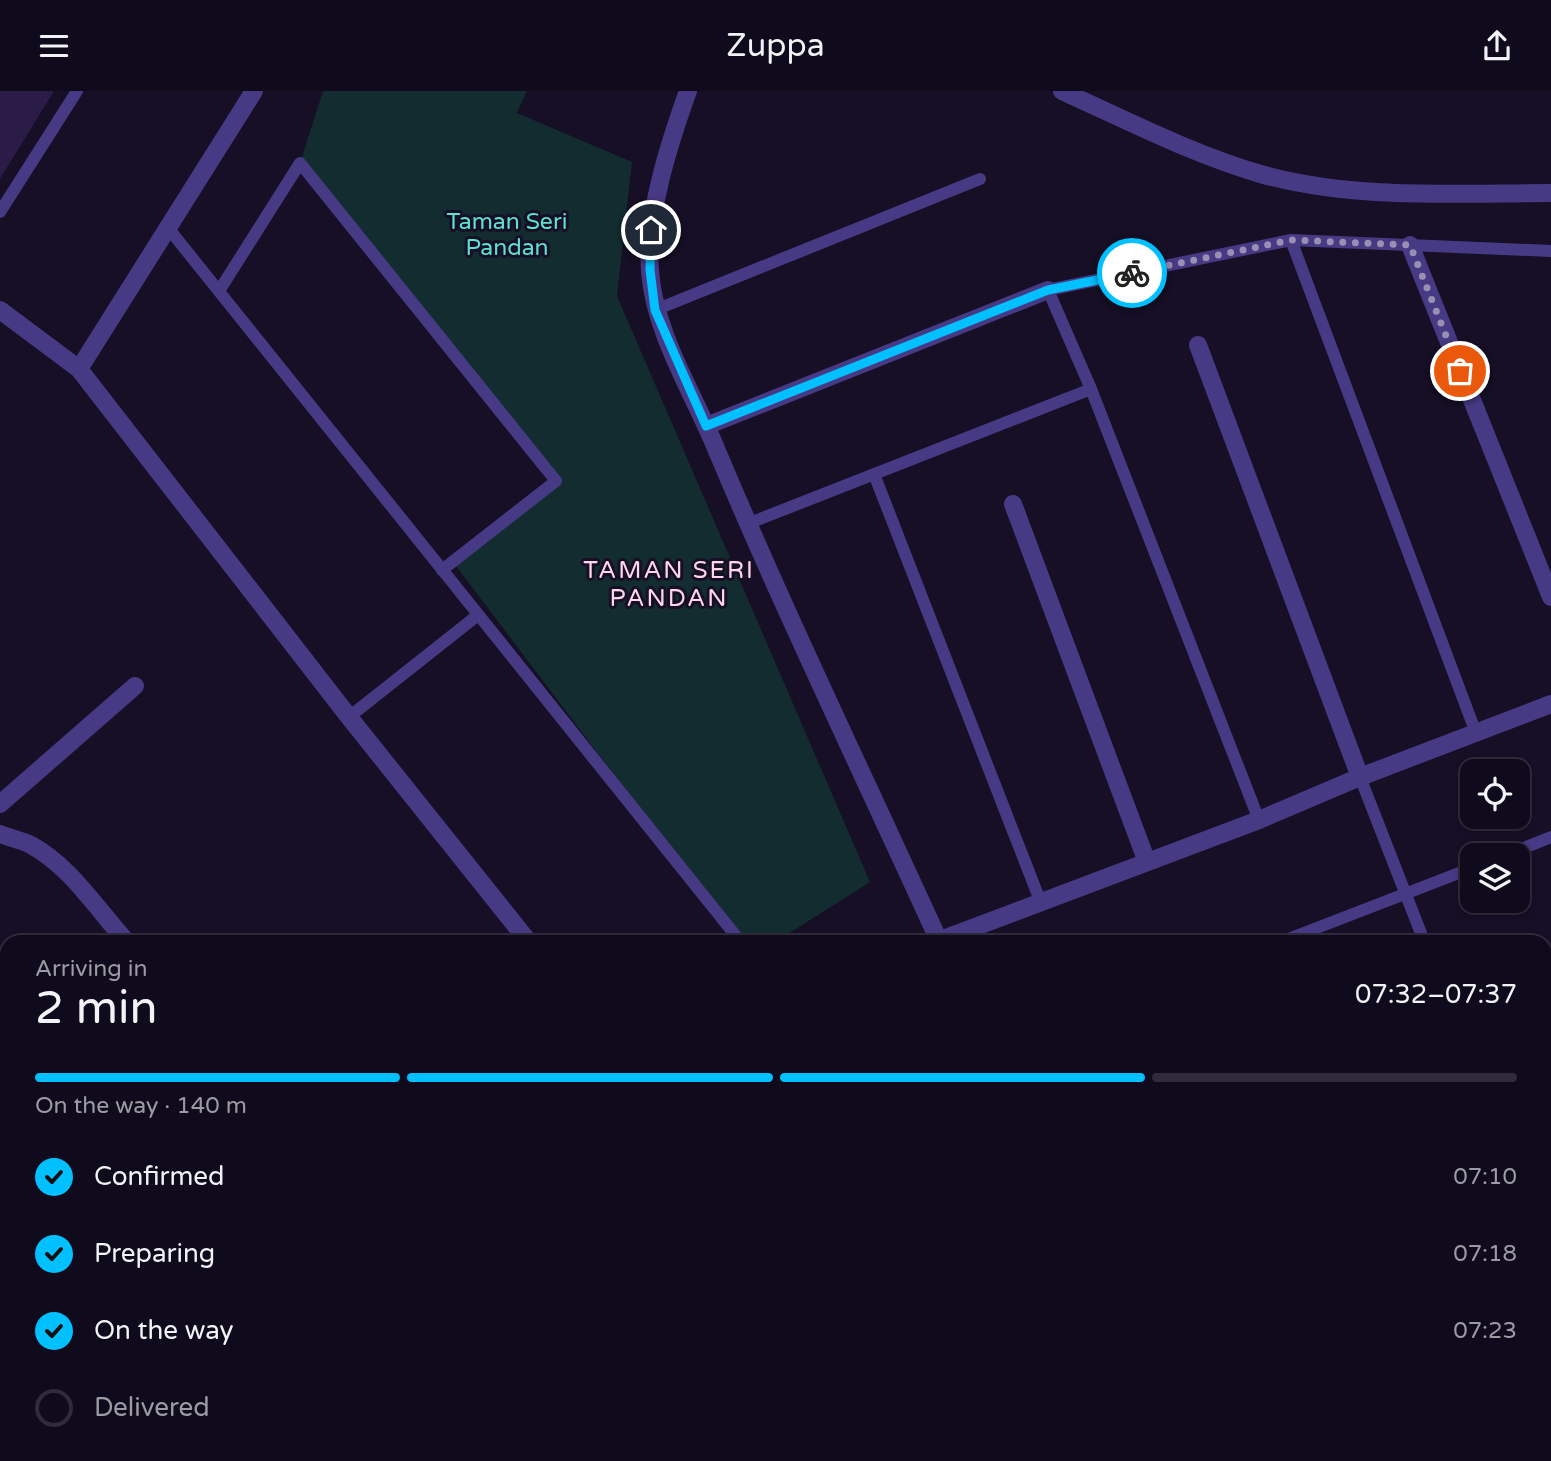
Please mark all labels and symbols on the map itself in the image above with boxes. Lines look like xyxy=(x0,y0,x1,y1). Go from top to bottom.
pin xyxy=(621,200,681,260)
park label: Taman Seri Pandan xyxy=(447,208,567,262)
courier xyxy=(1097,238,1167,308)
pin xyxy=(1430,341,1490,401)
district label: TAMAN SERI PANDAN xyxy=(583,556,755,613)

